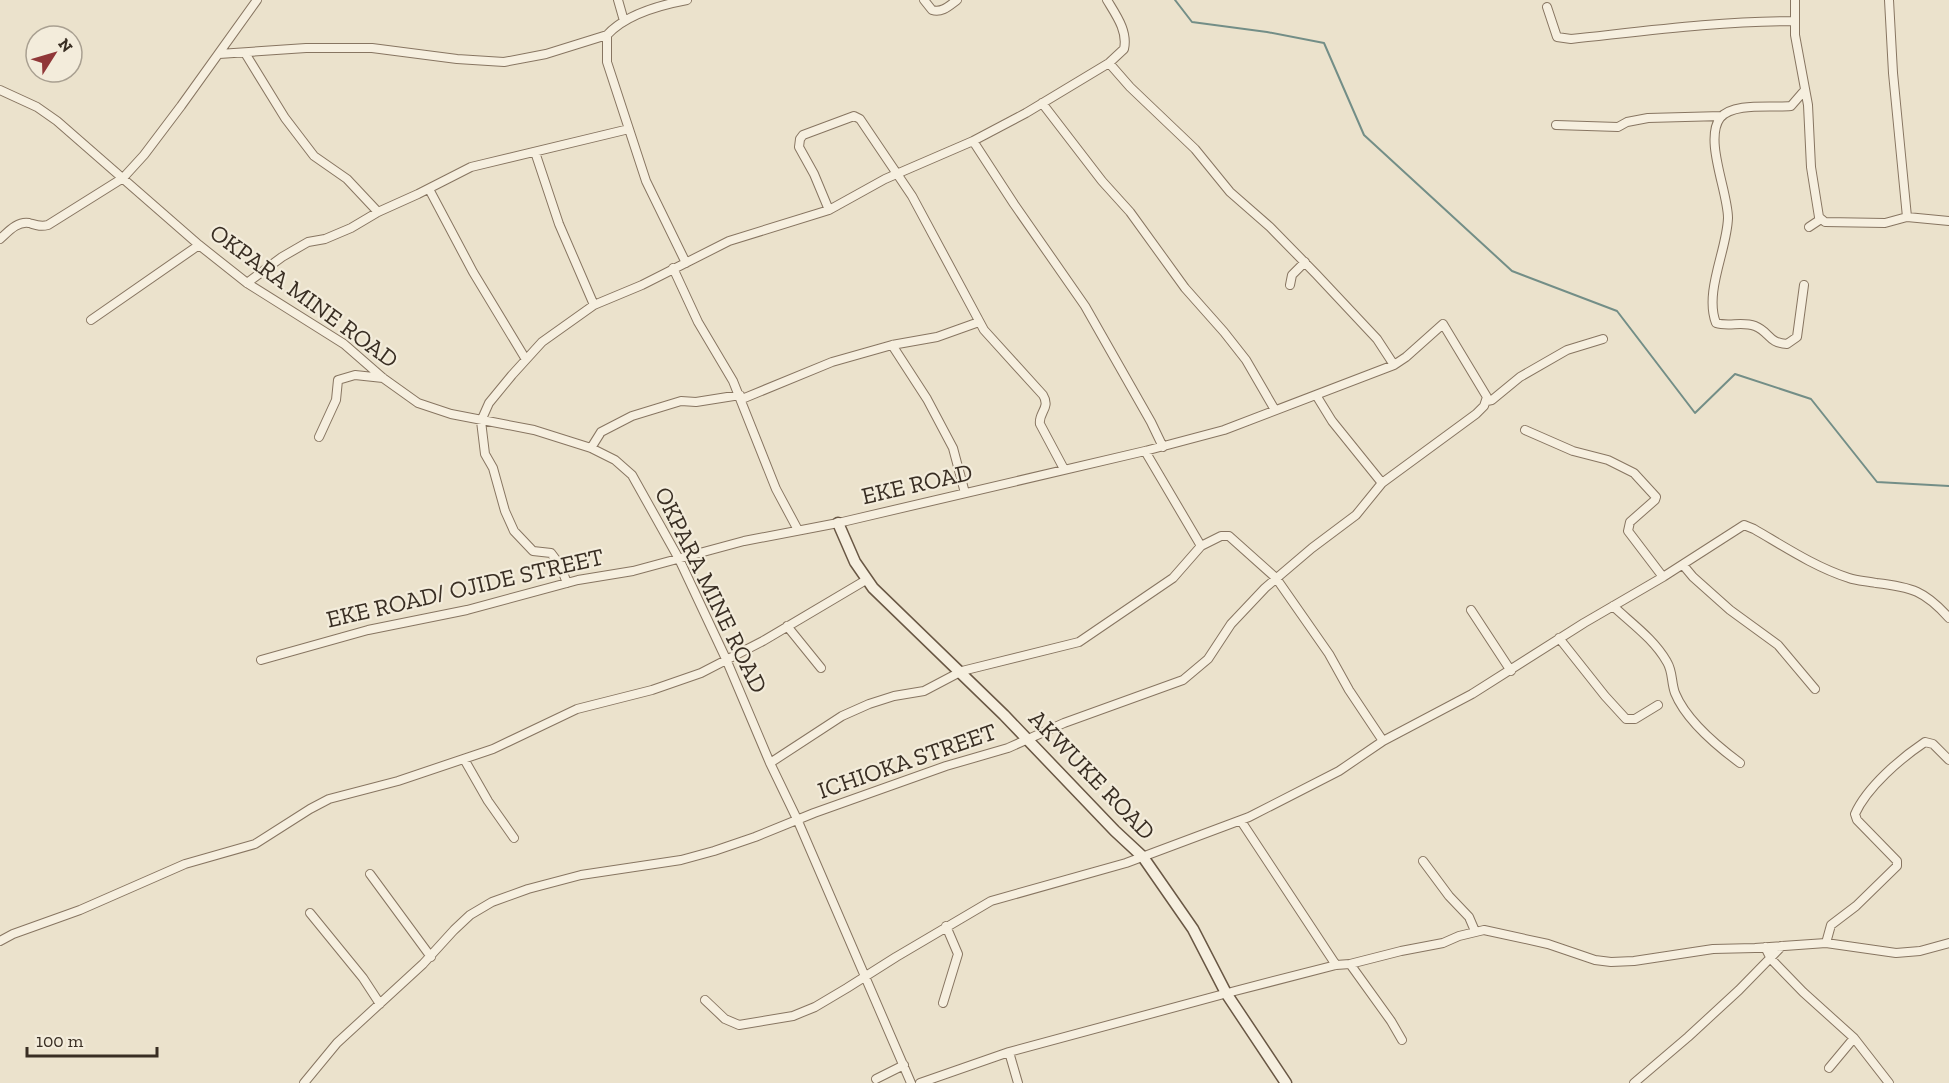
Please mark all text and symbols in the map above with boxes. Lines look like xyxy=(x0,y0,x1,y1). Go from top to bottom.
north arrow xyxy=(24,24,84,84)
text: N xyxy=(54,35,77,56)
street label: OKPARA MINE ROAD xyxy=(204,218,404,374)
street label: EKE ROAD xyxy=(859,457,975,510)
street label: OKPARA MINE ROAD xyxy=(649,482,774,698)
street label: EKE ROAD/ OJIDE STREET xyxy=(323,541,607,634)
street label: AKWUKE ROAD xyxy=(1023,704,1162,846)
street label: ICHIOKA STREET xyxy=(814,716,1000,805)
scale bar xyxy=(27,1020,158,1058)
text: 100 m xyxy=(36,1030,84,1052)

